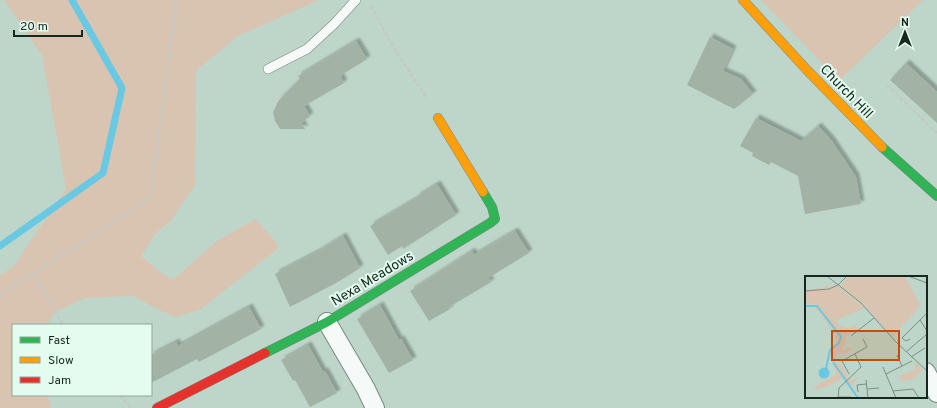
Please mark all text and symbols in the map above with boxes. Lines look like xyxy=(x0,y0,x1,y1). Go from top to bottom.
scale bar xyxy=(14,12,82,38)
north arrow xyxy=(885,12,925,52)
text: N xyxy=(901,16,909,30)
text: 20 m xyxy=(20,19,48,35)
street label: Church Hill xyxy=(816,61,876,123)
street label: Nexa Meadows xyxy=(329,248,417,311)
inset map xyxy=(805,276,927,398)
legend xyxy=(12,324,152,396)
text: Fast xyxy=(48,333,70,349)
text: Slow xyxy=(48,353,74,369)
text: Jam xyxy=(48,373,71,389)

